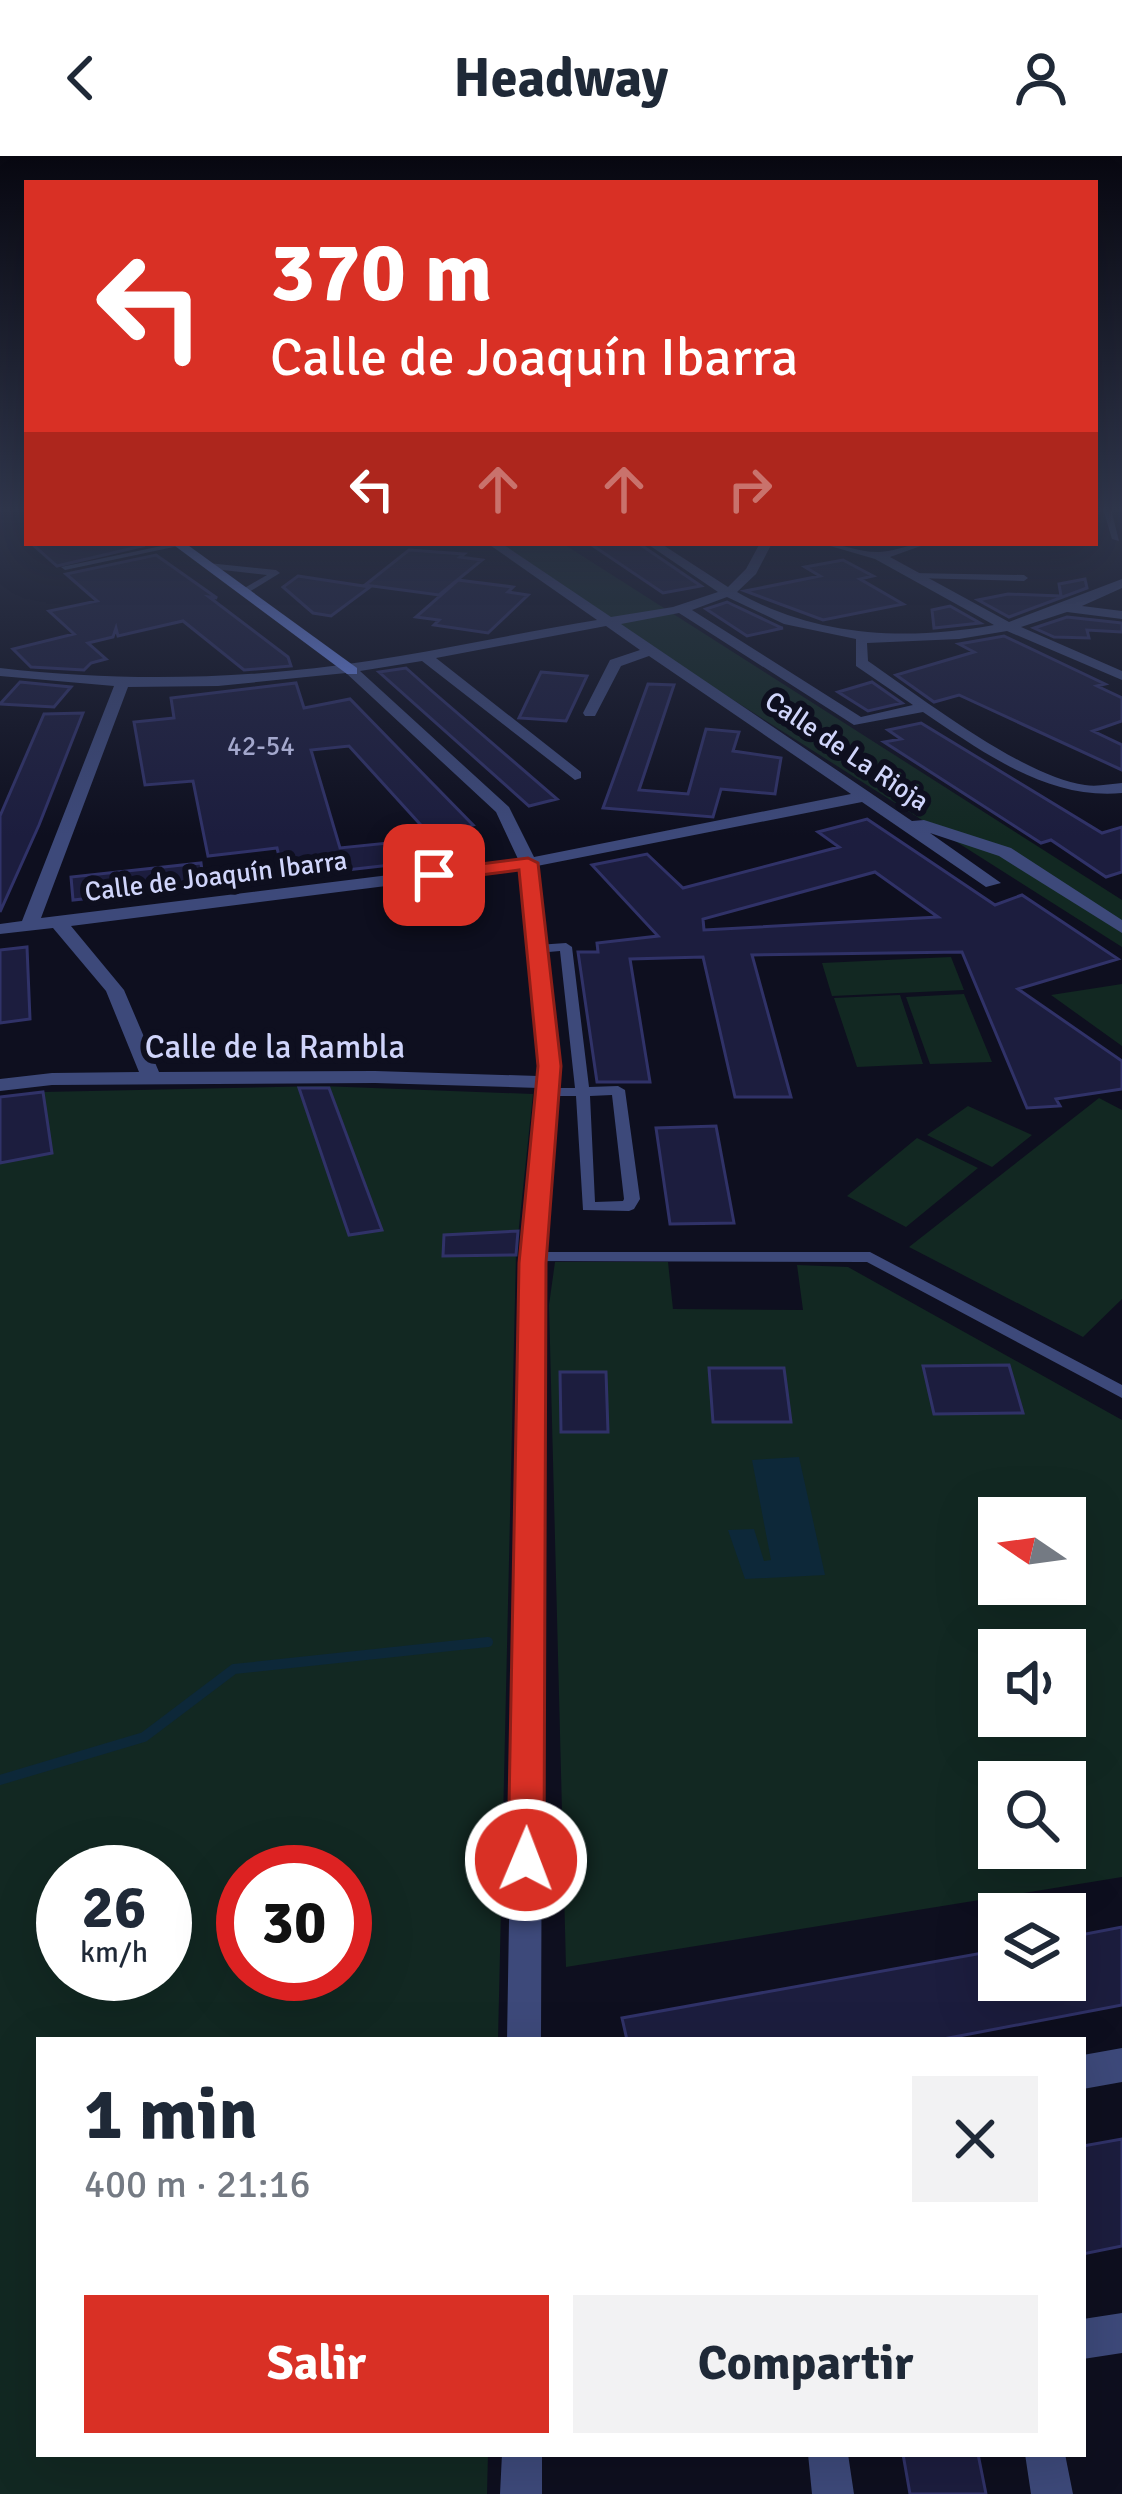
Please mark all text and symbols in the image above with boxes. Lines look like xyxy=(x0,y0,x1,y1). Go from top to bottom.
icon: back xyxy=(48,45,114,111)
text: Headway xyxy=(454,45,668,112)
icon: person xyxy=(1008,45,1074,111)
text: 370 m xyxy=(270,221,492,325)
icon: left xyxy=(72,228,228,384)
text: Calle de Joaquín Ibarra xyxy=(270,324,798,391)
icon: left xyxy=(339,456,405,522)
icon: ahead xyxy=(465,456,531,522)
icon: ahead xyxy=(591,456,657,522)
icon: right xyxy=(717,456,783,522)
street label: Calle de La Rioja xyxy=(759,684,935,818)
house number: 42-54 xyxy=(227,730,295,763)
pin xyxy=(383,824,485,926)
icon: arrive xyxy=(401,842,467,908)
street label: Calle de Joaquín Ibarra xyxy=(83,844,349,909)
street label: Calle de la Rambla xyxy=(145,1027,405,1068)
north arrow xyxy=(978,1497,1086,1605)
map controls xyxy=(978,1497,1086,2001)
button: sound xyxy=(978,1629,1086,1737)
button: search xyxy=(978,1761,1086,1869)
position arrow xyxy=(463,1797,589,1923)
speed limit sign: 30 xyxy=(216,1845,372,2001)
text: 26 xyxy=(82,1871,146,1945)
button: layers xyxy=(978,1893,1086,2001)
text: km/h xyxy=(80,1934,148,1971)
text: 1 min xyxy=(84,2070,258,2159)
button: close xyxy=(912,2076,1038,2202)
text: 400 m · 21:16 xyxy=(84,2160,311,2208)
button: Salir xyxy=(84,2295,549,2433)
button: Compartir xyxy=(573,2295,1038,2433)

